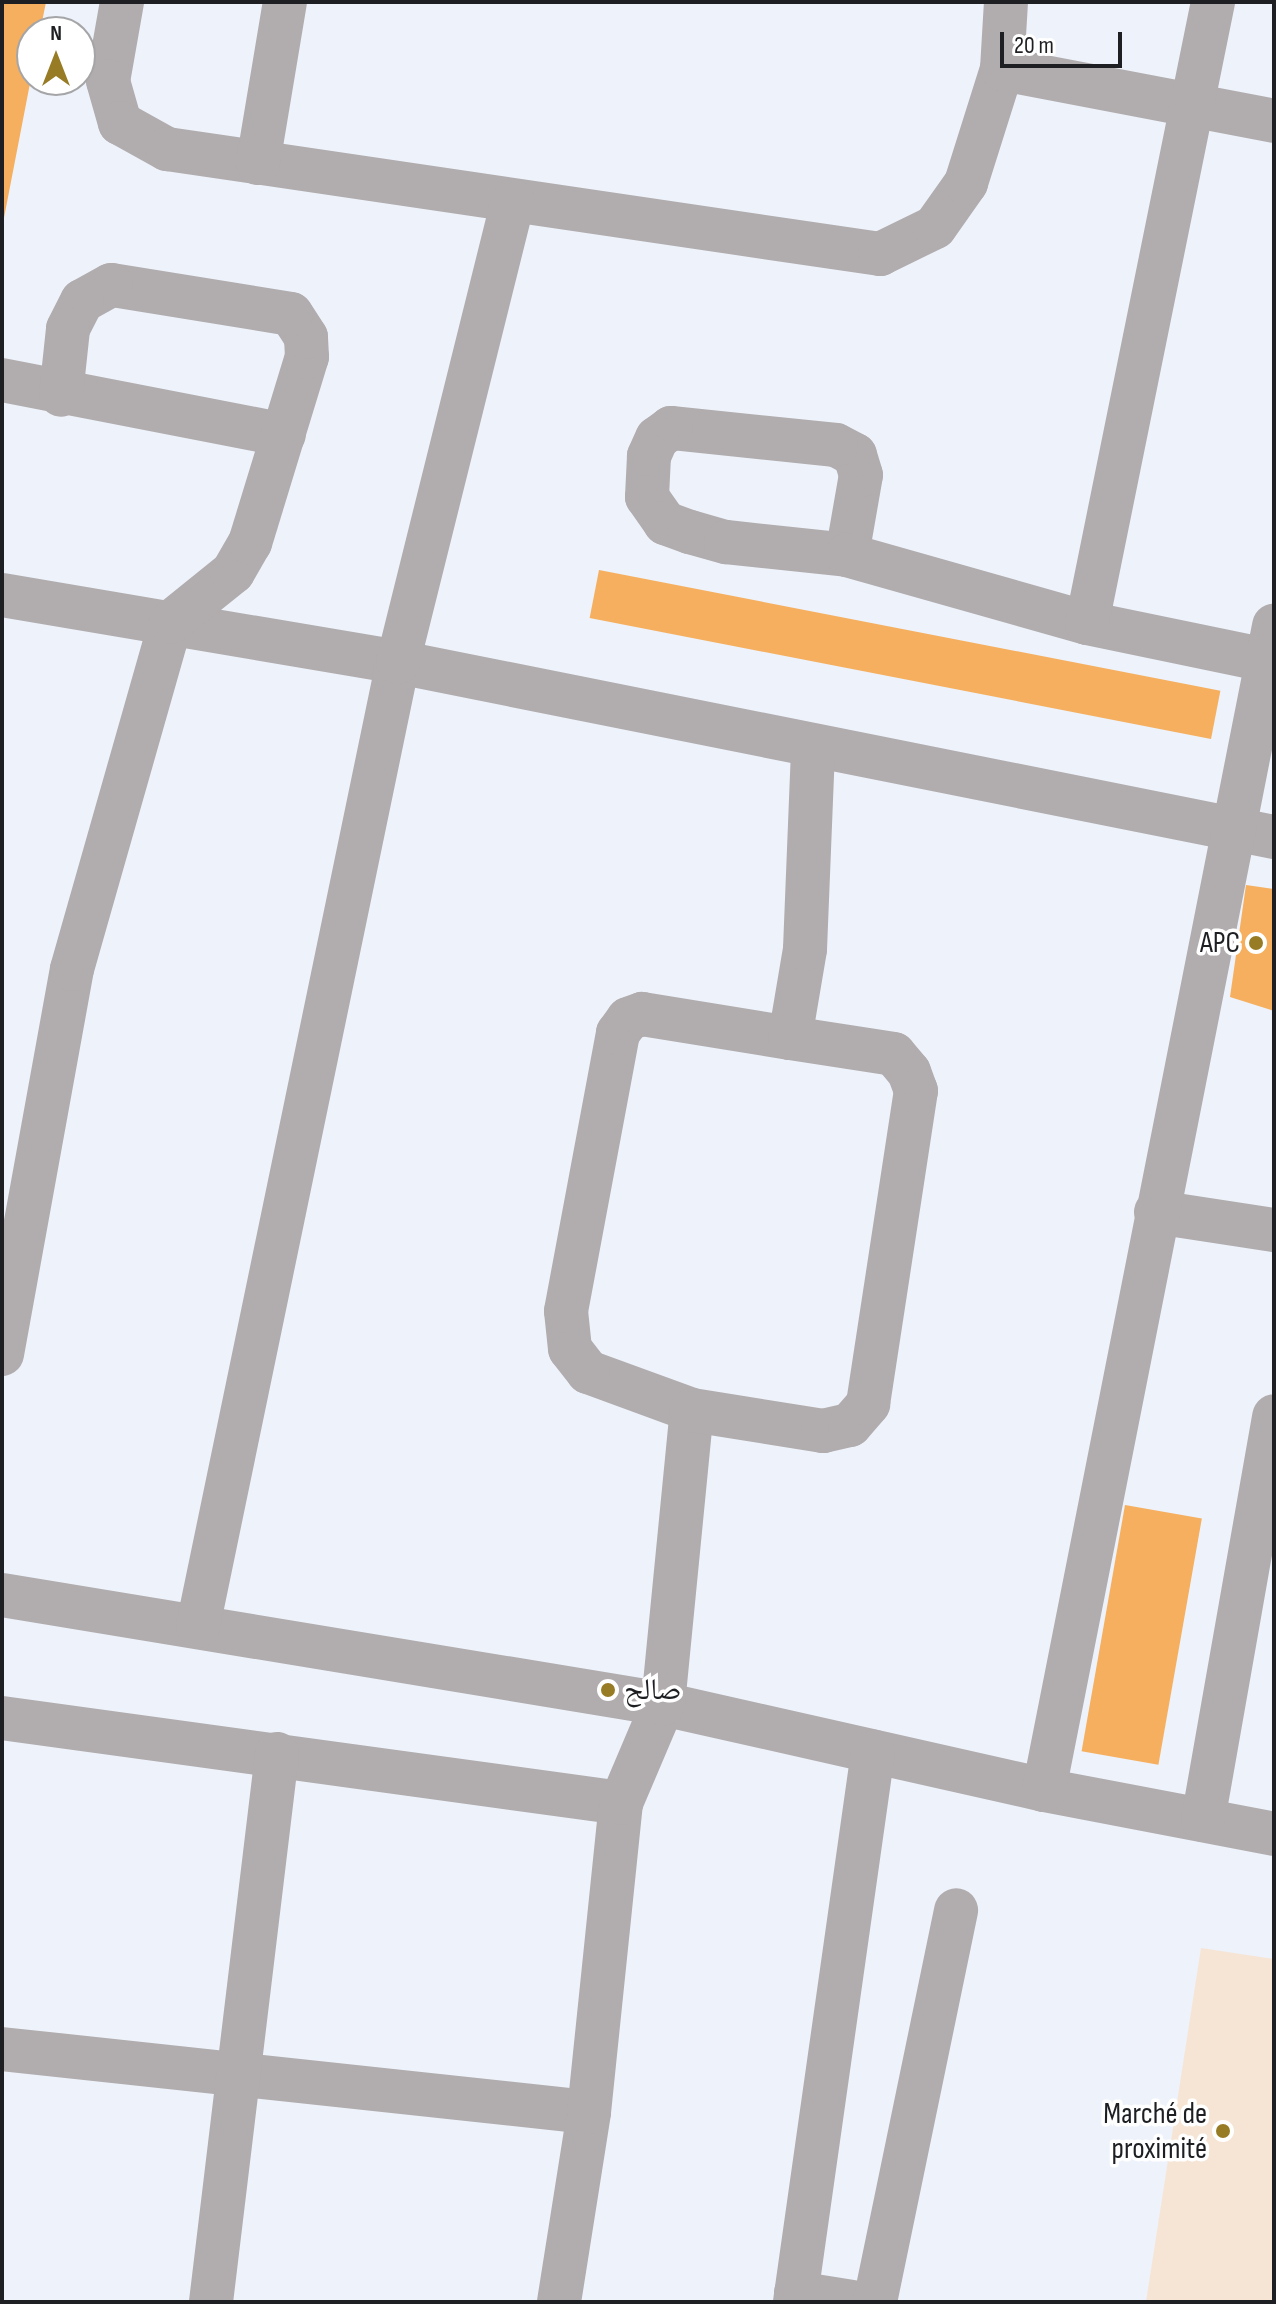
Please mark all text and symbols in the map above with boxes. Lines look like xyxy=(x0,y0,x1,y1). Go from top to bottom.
north arrow xyxy=(16,16,96,96)
scale bar xyxy=(1004,16,1126,66)
text: N xyxy=(50,20,62,47)
text: 20 m xyxy=(1014,31,1054,60)
place label: APC xyxy=(1200,925,1240,961)
marker: APC xyxy=(1247,934,1265,952)
place label: صالح xyxy=(624,1672,682,1708)
marker: صالح xyxy=(599,1681,617,1699)
place label: Marché de proximité xyxy=(1103,2096,1207,2166)
marker: Marché de proximité xyxy=(1214,2122,1232,2140)

